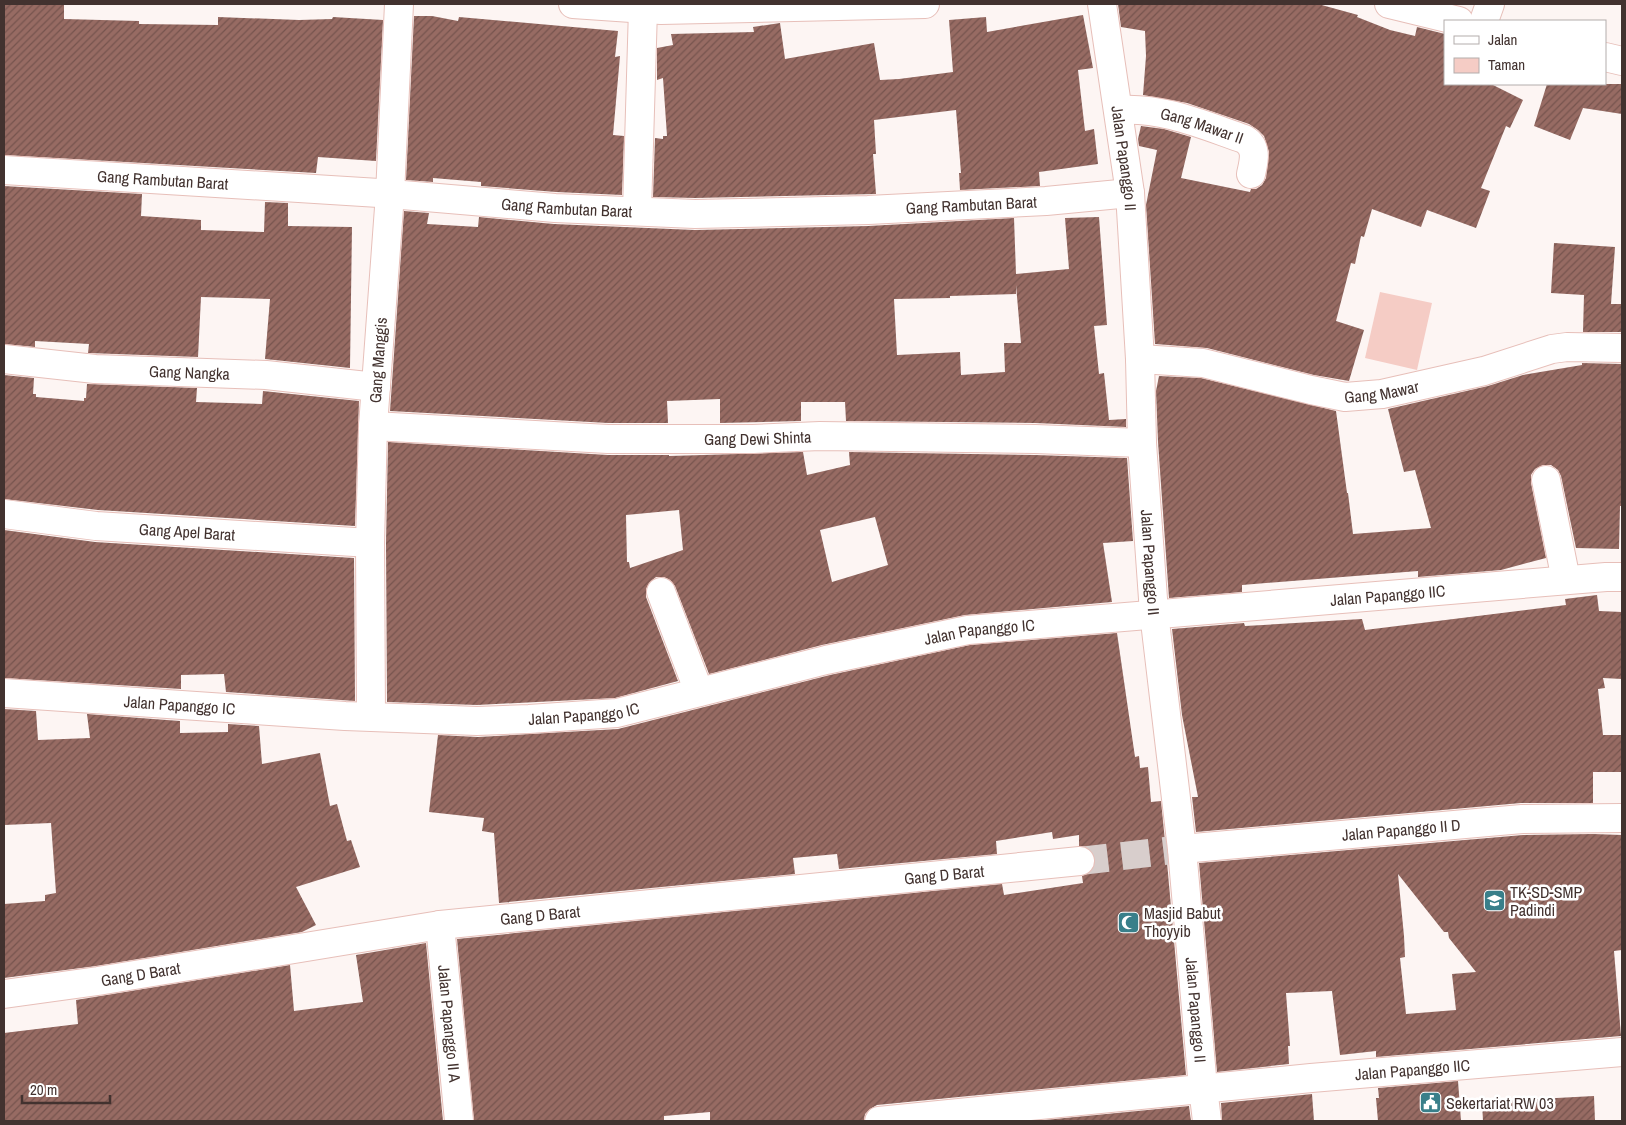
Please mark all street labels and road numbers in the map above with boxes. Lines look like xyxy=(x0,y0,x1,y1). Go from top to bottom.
street label: Gang Mawar II xyxy=(1158,102,1246,149)
street label: Jalan Papanggo II xyxy=(1106,104,1142,211)
street label: Gang Rambutan Barat xyxy=(96,165,229,195)
street label: Gang Rambutan Barat xyxy=(905,190,1038,219)
street label: Gang Rambutan Barat xyxy=(500,192,633,222)
street label: Gang Manggis xyxy=(364,316,392,404)
street label: Gang Nangka xyxy=(149,360,231,385)
street label: Gang Mawar xyxy=(1343,375,1421,408)
street label: Gang Dewi Shinta xyxy=(704,425,812,450)
street label: Jalan Papanggo II xyxy=(1136,509,1165,616)
street label: Gang Apel Barat xyxy=(138,518,236,546)
street label: Jalan Papanggo IIC xyxy=(1329,579,1446,611)
street label: Jalan Papanggo IC xyxy=(922,613,1036,650)
street label: Jalan Papanggo IC xyxy=(123,690,236,720)
street label: Jalan Papanggo IC xyxy=(528,697,642,730)
street label: Jalan Papanggo II D xyxy=(1341,813,1461,846)
street label: Gang D Barat xyxy=(903,860,985,890)
street label: Gang D Barat xyxy=(499,900,581,930)
street label: Jalan Papanggo II xyxy=(1181,956,1212,1064)
street label: Gang D Barat xyxy=(99,957,182,991)
street label: Jalan Papanggo II A xyxy=(433,964,466,1083)
street label: Jalan Papanggo IIC xyxy=(1354,1054,1471,1085)

